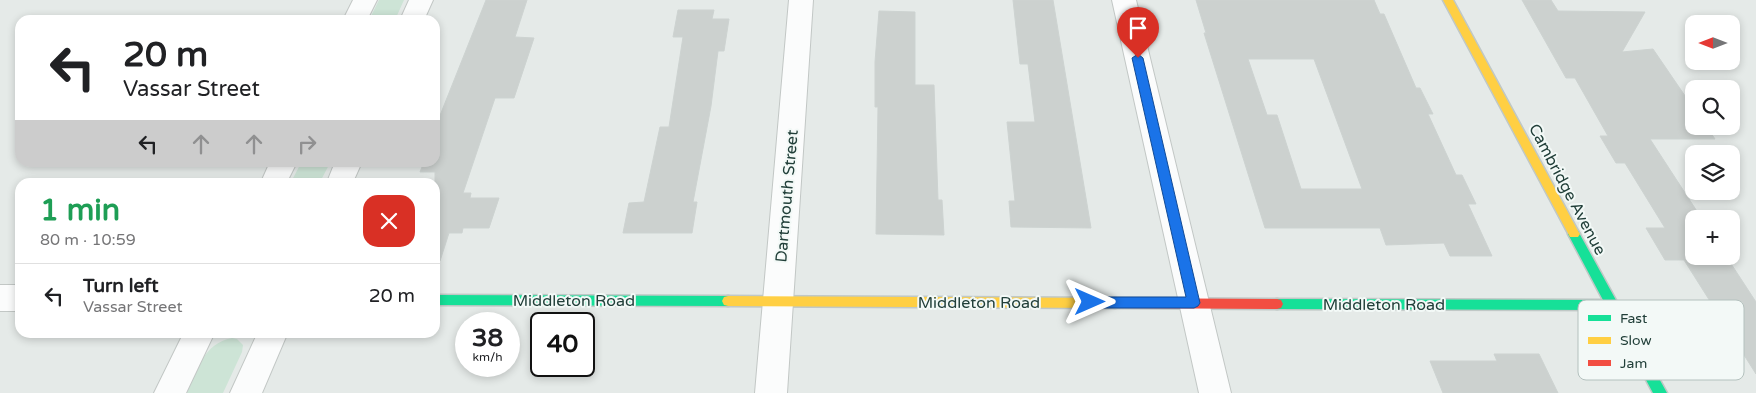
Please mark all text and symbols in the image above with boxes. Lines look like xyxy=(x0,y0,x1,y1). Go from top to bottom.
pin xyxy=(1117,7,1159,58)
icon: arrive xyxy=(1124,14,1152,42)
north arrow xyxy=(1685,15,1740,70)
map controls xyxy=(1685,15,1740,265)
text: 20 m xyxy=(123,34,208,76)
icon: left xyxy=(40,35,105,100)
text: Vassar Street xyxy=(123,76,260,102)
button: search xyxy=(1685,80,1740,135)
street label: Cambridge Avenue xyxy=(1524,120,1610,258)
street label: Dartmouth Street xyxy=(771,129,803,263)
icon: left xyxy=(134,130,162,158)
icon: ahead xyxy=(187,130,215,158)
icon: ahead xyxy=(240,130,268,158)
icon: right xyxy=(293,130,321,158)
button: layers xyxy=(1685,145,1740,200)
text: 1 min xyxy=(40,192,120,229)
button: close xyxy=(363,195,415,247)
button: + xyxy=(1685,210,1740,265)
text: 80 m · 10:59 xyxy=(40,230,136,250)
text: Turn left xyxy=(83,275,159,297)
position arrow xyxy=(1063,275,1115,327)
icon: left xyxy=(40,282,68,310)
text: 20 m xyxy=(369,285,415,307)
street label: Middleton Road xyxy=(513,291,635,311)
street label: Middleton Road xyxy=(918,293,1040,313)
street label: Middleton Road xyxy=(1323,295,1445,315)
text: Vassar Street xyxy=(83,297,183,317)
legend xyxy=(1578,300,1744,380)
text: Fast xyxy=(1620,310,1648,327)
speed limit sign: 40 xyxy=(530,312,595,377)
text: 38 xyxy=(472,323,503,353)
text: Slow xyxy=(1620,332,1652,349)
text: km/h xyxy=(472,350,503,364)
text: Jam xyxy=(1620,355,1647,372)

